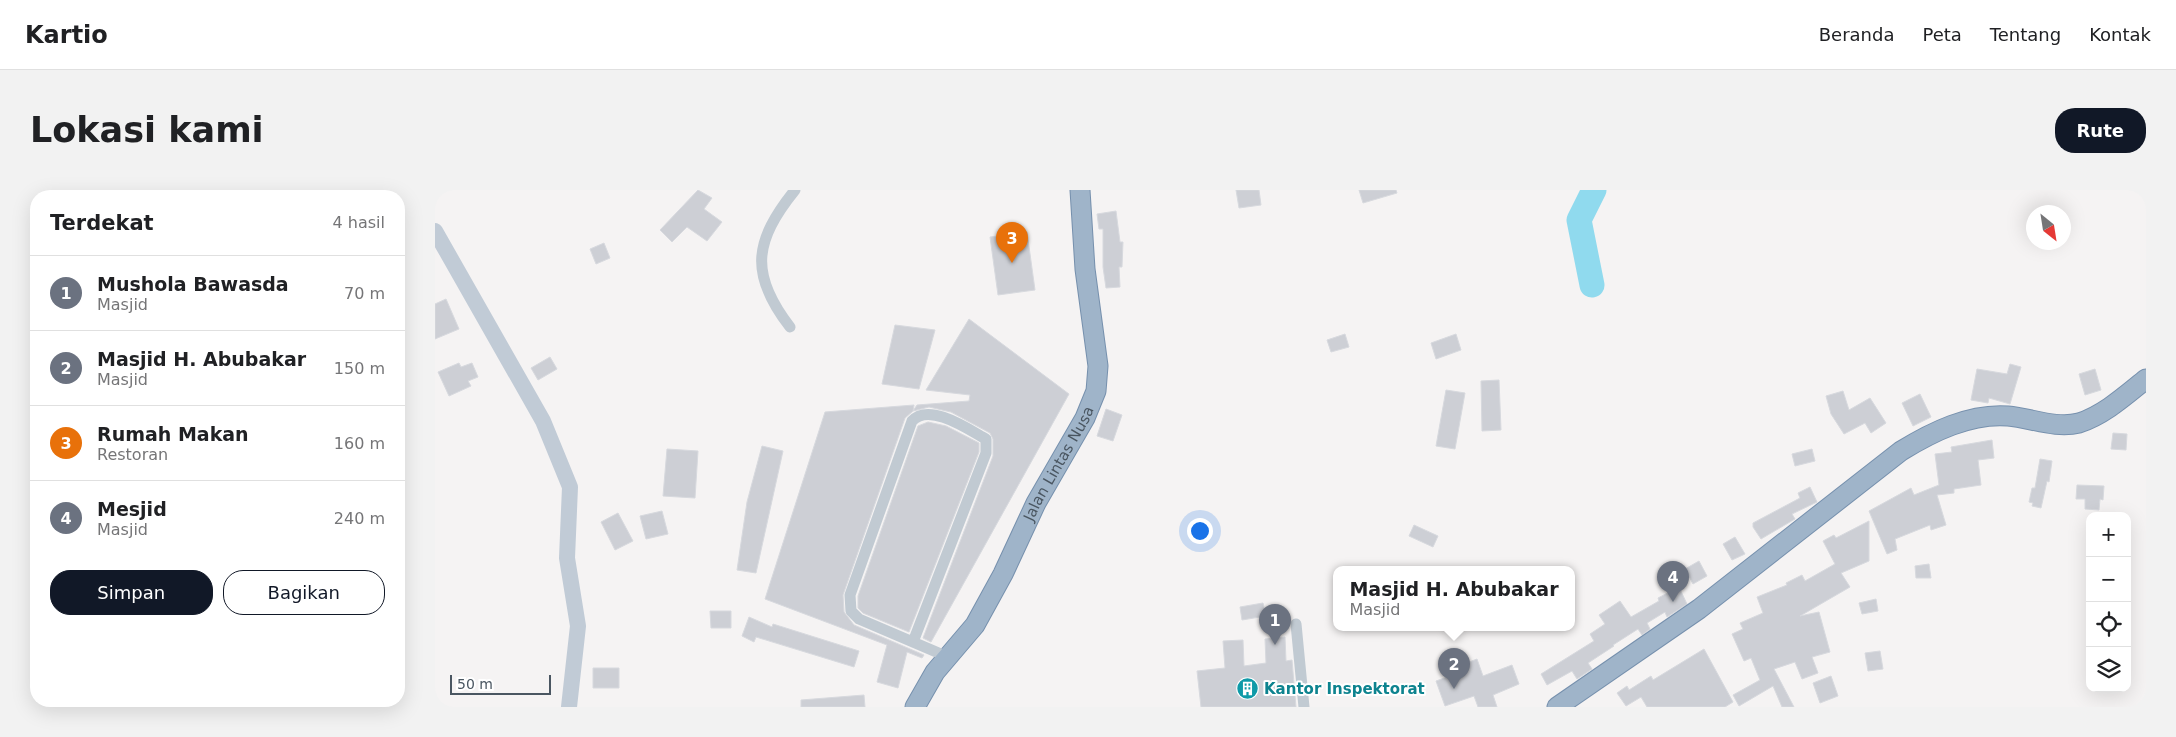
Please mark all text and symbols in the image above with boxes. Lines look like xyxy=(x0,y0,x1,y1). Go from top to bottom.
text: Kartio xyxy=(25,21,108,49)
text: Beranda xyxy=(1819,24,1894,45)
text: Peta xyxy=(1922,24,1962,45)
text: Tentang xyxy=(1990,24,2061,45)
text: Kontak xyxy=(2089,24,2151,45)
button: Rute xyxy=(2055,108,2146,153)
text: Lokasi kami xyxy=(30,110,264,150)
north arrow xyxy=(2026,205,2071,250)
text: Terdekat xyxy=(50,211,154,235)
text: 4 hasil xyxy=(333,213,385,232)
pin: 3 xyxy=(996,222,1028,263)
text: Mushola Bawasda xyxy=(97,273,289,295)
text: 1 xyxy=(60,284,72,303)
text: 70 m xyxy=(344,284,385,303)
text: Masjid xyxy=(97,295,148,314)
text: Masjid H. Abubakar xyxy=(97,348,306,370)
text: 2 xyxy=(60,359,72,378)
text: 150 m xyxy=(334,359,385,378)
text: Masjid xyxy=(97,370,148,389)
street label: Jalan Lintas Nusa xyxy=(1019,404,1098,525)
text: Rumah Makan xyxy=(97,423,249,445)
text: 3 xyxy=(60,434,72,453)
text: 160 m xyxy=(334,434,385,453)
text: Restoran xyxy=(97,445,168,464)
text: Mesjid xyxy=(97,498,167,520)
text: 4 xyxy=(60,509,72,528)
text: 240 m xyxy=(334,509,385,528)
map controls xyxy=(2086,512,2131,692)
button: + xyxy=(2086,512,2131,557)
your location xyxy=(1187,518,1213,544)
text: Masjid xyxy=(97,520,148,539)
button: − xyxy=(2086,557,2131,602)
pin: 4 xyxy=(1657,561,1689,602)
popup xyxy=(1333,566,1575,631)
button: Simpan xyxy=(50,570,213,615)
button: Bagikan xyxy=(223,570,385,615)
text: Masjid H. Abubakar xyxy=(1349,578,1559,600)
text: Masjid xyxy=(1349,600,1400,619)
button: locate xyxy=(2086,602,2131,647)
pin: 1 xyxy=(1259,604,1291,645)
button: layers xyxy=(2086,647,2131,692)
pin: 2 xyxy=(1438,648,1470,689)
scale bar xyxy=(450,672,551,695)
text: 50 m xyxy=(457,676,493,692)
building icon: Kantor Inspektorat xyxy=(1236,677,1260,701)
place label: Kantor Inspektorat xyxy=(1264,680,1425,698)

